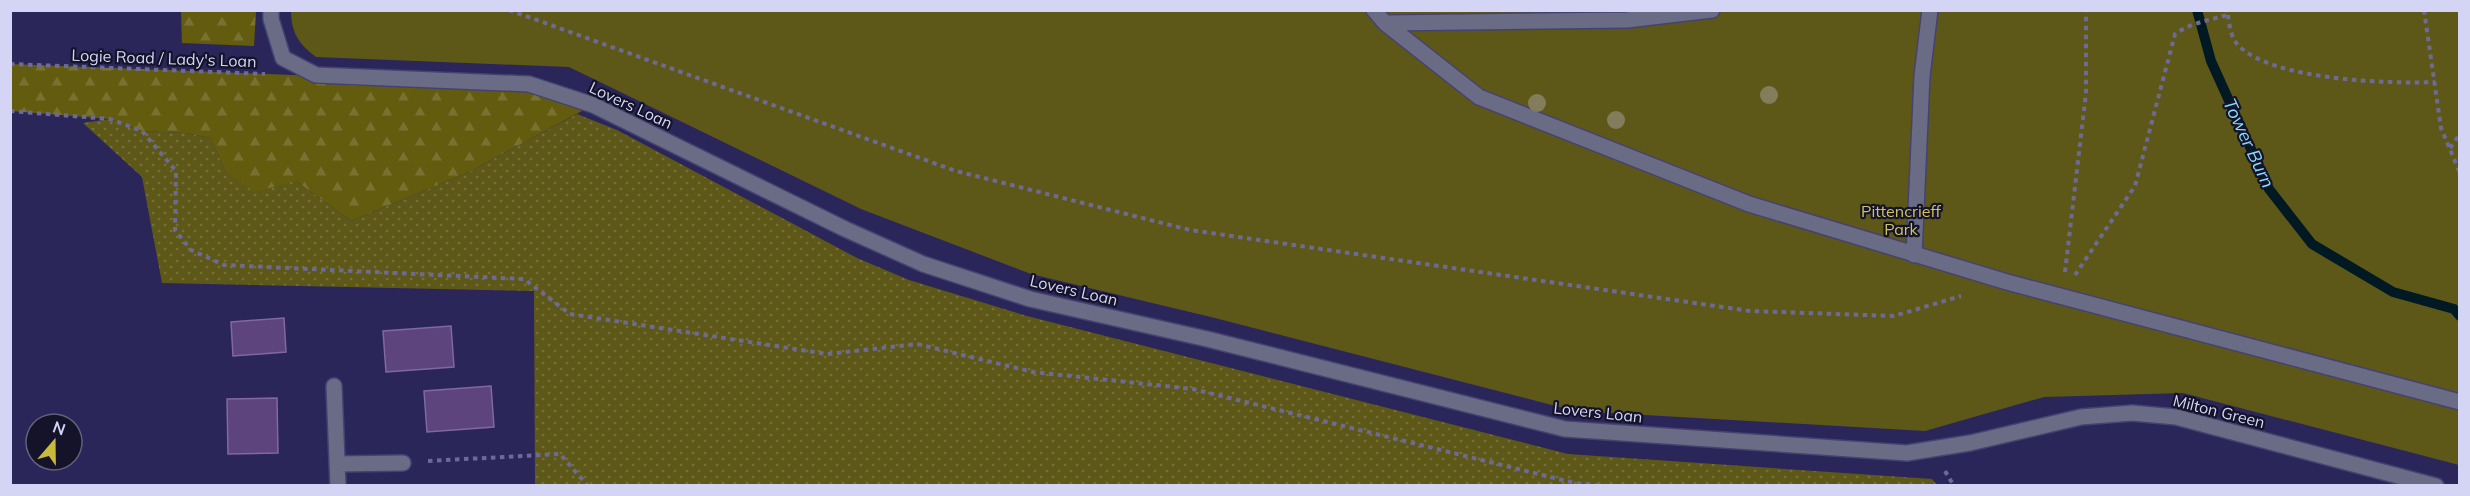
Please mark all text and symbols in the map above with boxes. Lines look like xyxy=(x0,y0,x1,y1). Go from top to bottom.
street label: Logie Road / Lady's Loan xyxy=(71,45,257,71)
street label: Lovers Loan xyxy=(586,77,676,133)
water label: Tower Burn xyxy=(2218,95,2280,191)
park label: Pittencrieff Park xyxy=(1861,201,1942,239)
street label: Lovers Loan xyxy=(1028,270,1120,310)
street label: Milton Green xyxy=(2171,390,2267,432)
street label: Lovers Loan xyxy=(1553,397,1643,427)
north arrow xyxy=(24,412,84,472)
text: N xyxy=(50,416,68,439)

